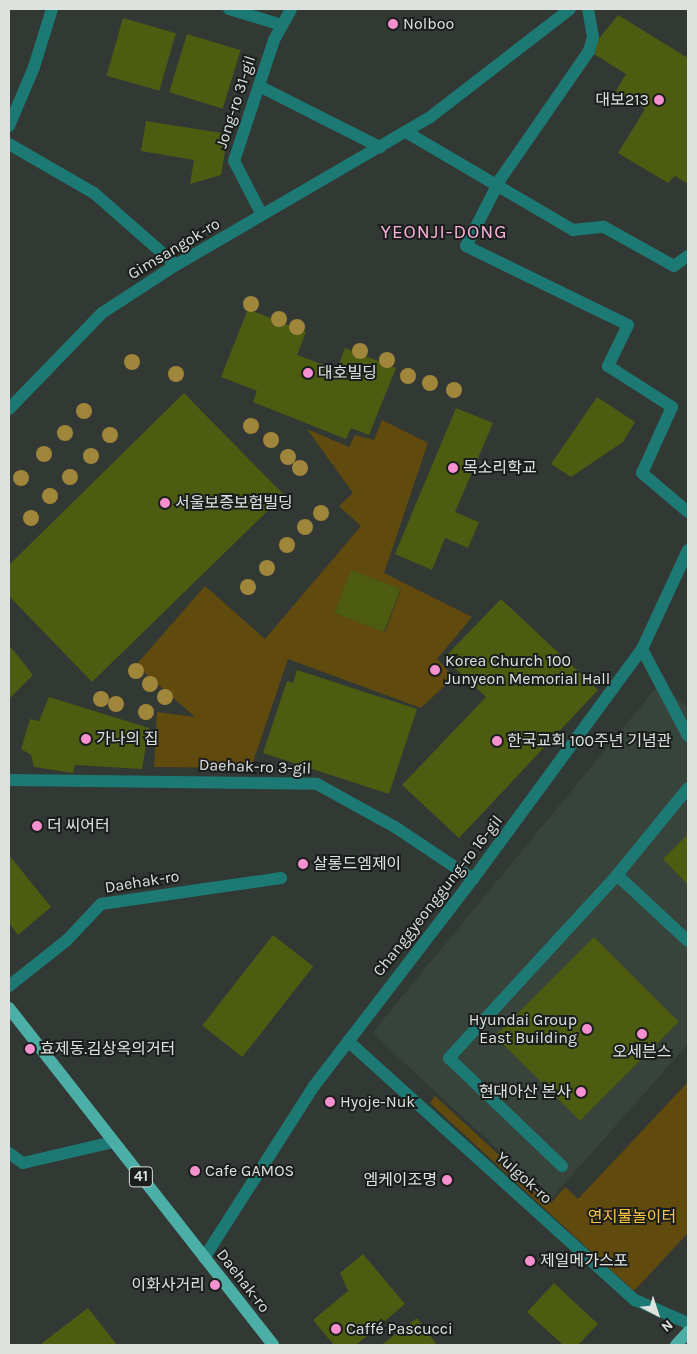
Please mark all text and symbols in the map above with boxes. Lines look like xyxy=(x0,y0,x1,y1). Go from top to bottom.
place label: Nolboo xyxy=(403,14,454,34)
marker: Nolboo xyxy=(387,18,399,30)
street label: Jong-ro 31-gil xyxy=(212,53,260,151)
place label: 대보213 xyxy=(596,90,649,110)
marker: 대보213 xyxy=(653,94,665,106)
street label: Gimsangok-ro xyxy=(125,214,223,284)
district label: YEONJI-DONG xyxy=(379,222,509,244)
place label: 대호빌딩 xyxy=(318,363,377,383)
marker: 대호빌딩 xyxy=(302,367,314,379)
place label: 목소리학교 xyxy=(463,458,537,478)
marker: 목소리학교 xyxy=(447,462,459,474)
place label: 서울보증보험빌딩 xyxy=(175,493,293,513)
marker: 서울보증보험빌딩 xyxy=(159,497,171,509)
place label: Korea Church 100 Junyeon Memorial Hall xyxy=(445,651,610,689)
marker: Korea Church 100 Junyeon Memorial Hall xyxy=(429,664,441,676)
place label: 가나의 집 xyxy=(96,729,159,749)
place label: 한국교회 100주년 기념관 xyxy=(507,731,671,751)
marker: 가나의 집 xyxy=(80,733,92,745)
marker: 한국교회 100주년 기념관 xyxy=(491,735,503,747)
street label: Daehak-ro 3-gil xyxy=(199,755,311,779)
street label: Changgyeonggung-ro 16-gil xyxy=(369,812,507,980)
place label: 더 씨어터 xyxy=(47,816,110,836)
marker: 더 씨어터 xyxy=(31,820,43,832)
place label: 살롱드엠제이 xyxy=(313,854,401,874)
marker: 살롱드엠제이 xyxy=(297,858,309,870)
street label: Daehak-ro xyxy=(103,867,181,897)
place label: Hyundai Group East Building xyxy=(469,1010,577,1048)
marker: Hyundai Group East Building xyxy=(581,1023,593,1035)
marker: 오세븐스 xyxy=(636,1028,648,1040)
place label: 효제동.김상옥의거터 xyxy=(40,1039,175,1059)
place label: 오세븐스 xyxy=(613,1042,671,1062)
marker: 효제동.김상옥의거터 xyxy=(24,1043,36,1055)
place label: 현대아산 본사 xyxy=(479,1082,571,1102)
marker: 현대아산 본사 xyxy=(575,1086,587,1098)
place label: Hyoje-Nuk xyxy=(340,1092,415,1112)
marker: Hyoje-Nuk xyxy=(324,1096,336,1108)
street label: Yulgok-ro xyxy=(492,1148,556,1208)
place label: Cafe GAMOS xyxy=(205,1161,294,1181)
road number: 41 xyxy=(128,1164,154,1190)
marker: Cafe GAMOS xyxy=(189,1165,201,1177)
place label: 엠케이조명 xyxy=(363,1170,437,1190)
marker: 엠케이조명 xyxy=(441,1174,453,1186)
park label: 연지물놀이터 xyxy=(588,1207,676,1227)
street label: Daehak-ro xyxy=(212,1245,274,1317)
place label: 제일메가스포 xyxy=(540,1251,628,1271)
marker: 제일메가스포 xyxy=(524,1255,536,1267)
place label: 이화사거리 xyxy=(131,1275,205,1295)
marker: 이화사거리 xyxy=(209,1279,221,1291)
north arrow xyxy=(632,1289,682,1339)
text: N xyxy=(658,1316,676,1336)
place label: Caffé Pascucci xyxy=(346,1319,453,1339)
marker: Caffé Pascucci xyxy=(330,1323,342,1335)

